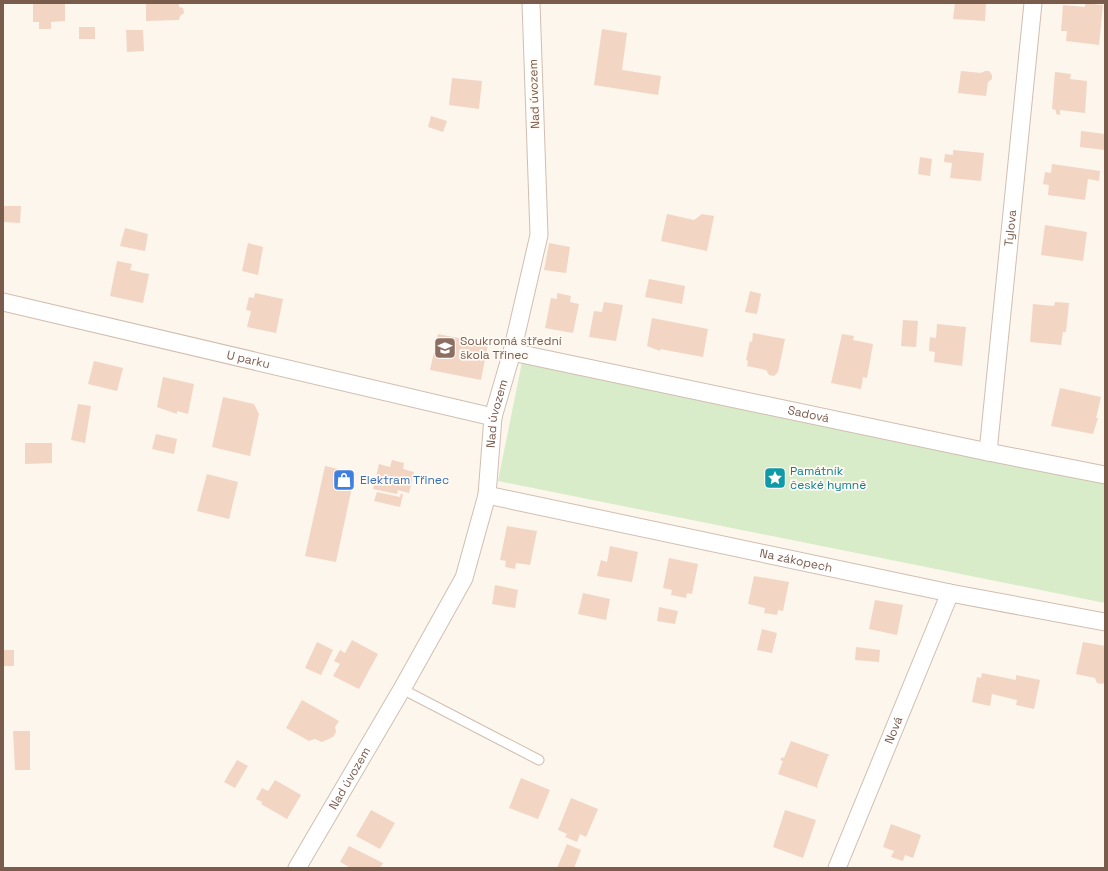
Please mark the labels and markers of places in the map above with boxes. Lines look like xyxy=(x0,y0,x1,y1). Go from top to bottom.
place label: Soukromá střední škola Třinec xyxy=(460,333,562,363)
school or university icon: Soukromá střední škola Třinec xyxy=(432,335,458,361)
place label: Památník české hymně xyxy=(790,463,866,493)
place icon: Památník české hymně xyxy=(762,465,788,491)
shop icon: Elektram Třinec xyxy=(331,467,357,493)
place label: Elektram Třinec xyxy=(360,472,449,488)

